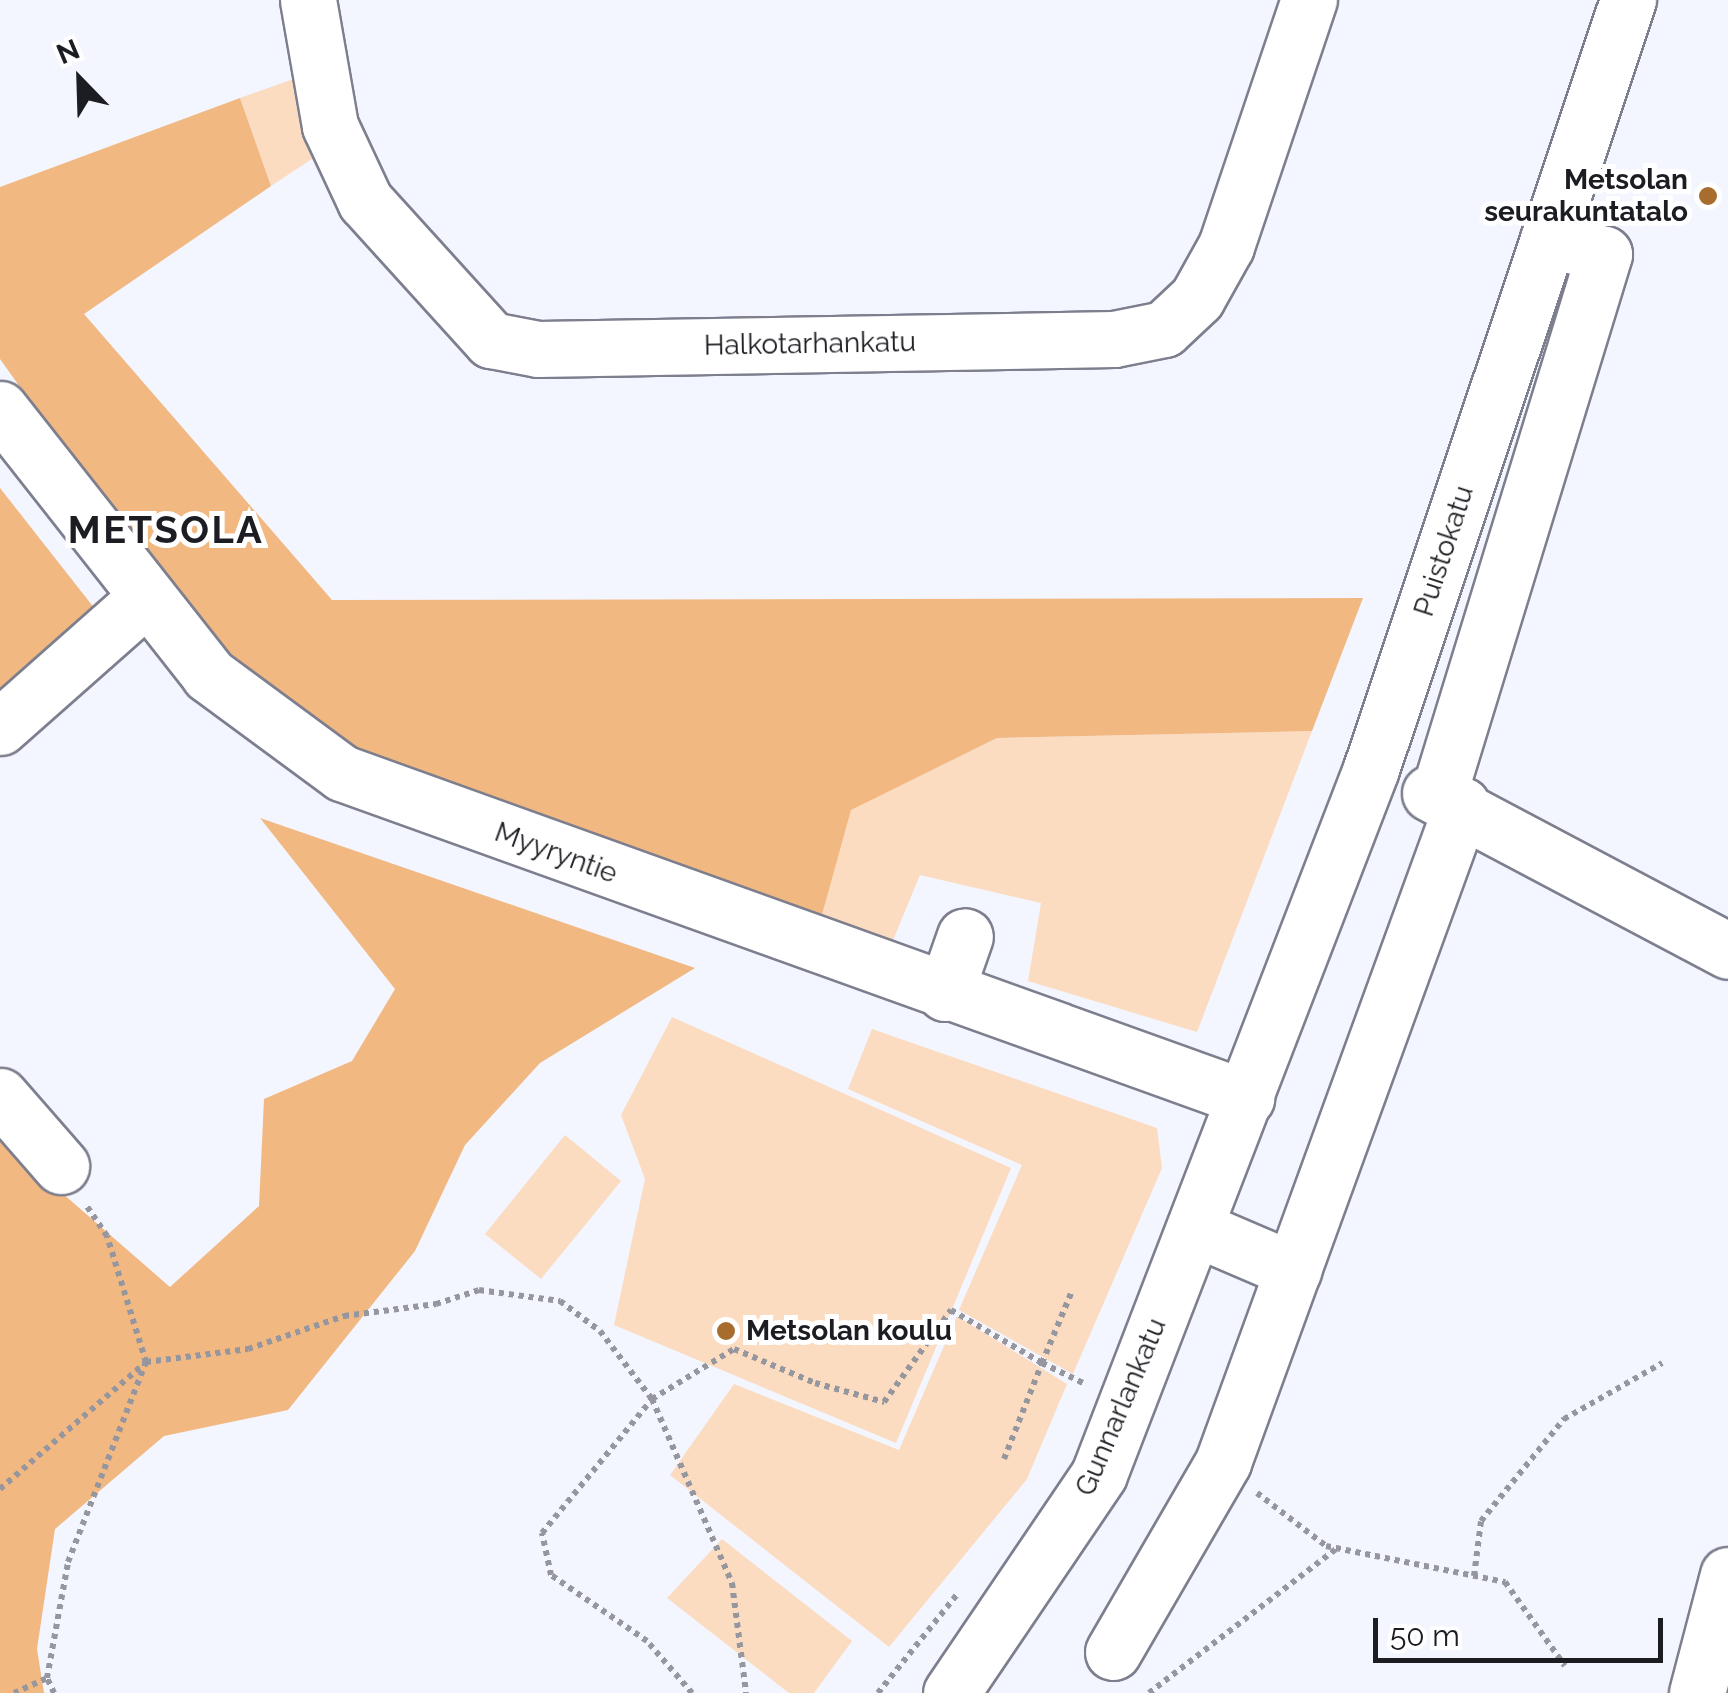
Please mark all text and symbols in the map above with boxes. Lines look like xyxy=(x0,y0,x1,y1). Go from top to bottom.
north arrow xyxy=(30,30,130,130)
text: N xyxy=(52,33,84,71)
place label: Metsolan seurakuntatalo xyxy=(1484,163,1688,229)
marker: Metsolan seurakuntatalo xyxy=(1697,185,1719,207)
street label: Halkotarhankatu xyxy=(704,325,916,363)
street label: Puistokatu xyxy=(1407,481,1481,621)
district label: METSOLA xyxy=(68,507,264,553)
street label: Myyryntie xyxy=(490,815,622,891)
street label: Gunnarlankatu xyxy=(1069,1313,1173,1501)
place label: Metsolan koulu xyxy=(746,1314,952,1348)
marker: Metsolan koulu xyxy=(715,1320,737,1342)
scale bar xyxy=(1378,1598,1668,1660)
text: 50 m xyxy=(1390,1618,1460,1653)

